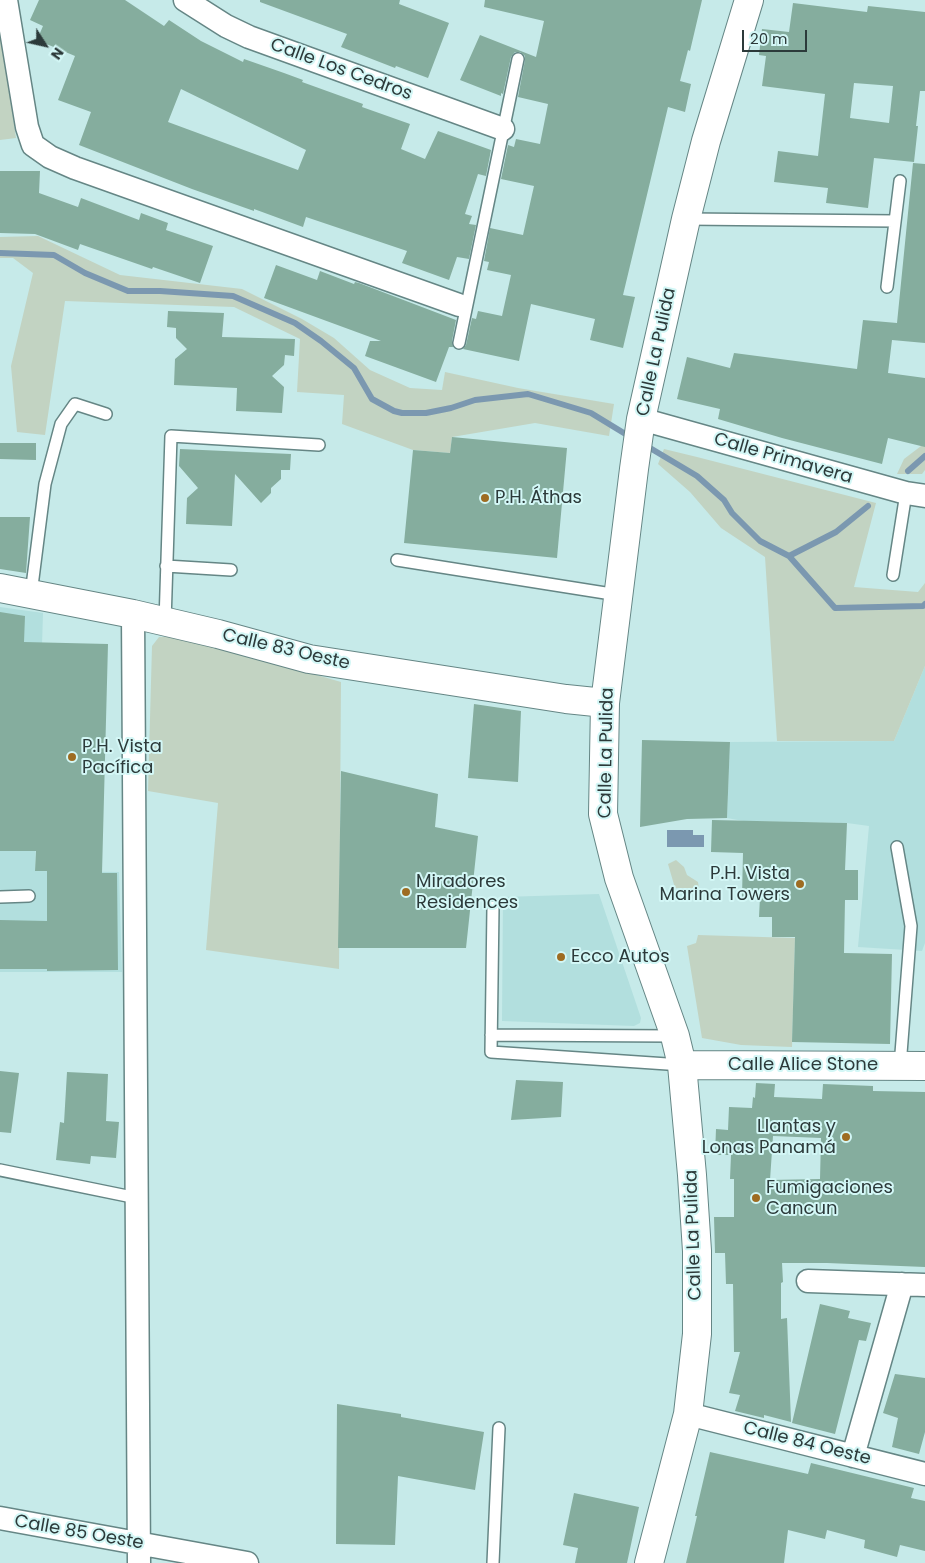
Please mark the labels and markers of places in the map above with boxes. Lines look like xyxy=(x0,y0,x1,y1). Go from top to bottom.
place label: P.H. Áthas xyxy=(495,487,582,509)
marker: P.H. Áthas xyxy=(479,492,491,504)
place label: P.H. Vista Pacífica xyxy=(82,736,162,779)
marker: P.H. Vista Pacífica xyxy=(66,751,78,763)
place label: P.H. Vista Marina Towers xyxy=(659,863,790,906)
place label: Miradores Residences xyxy=(416,871,518,914)
marker: P.H. Vista Marina Towers xyxy=(794,878,806,890)
marker: Miradores Residences xyxy=(400,886,412,898)
place label: Ecco Autos xyxy=(571,946,670,968)
marker: Ecco Autos xyxy=(555,951,567,963)
place label: Llantas y Lonas Panamá xyxy=(702,1116,836,1158)
marker: Llantas y Lonas Panamá xyxy=(840,1131,852,1143)
place label: Fumigaciones Cancun xyxy=(766,1177,893,1220)
marker: Fumigaciones Cancun xyxy=(750,1192,762,1204)

